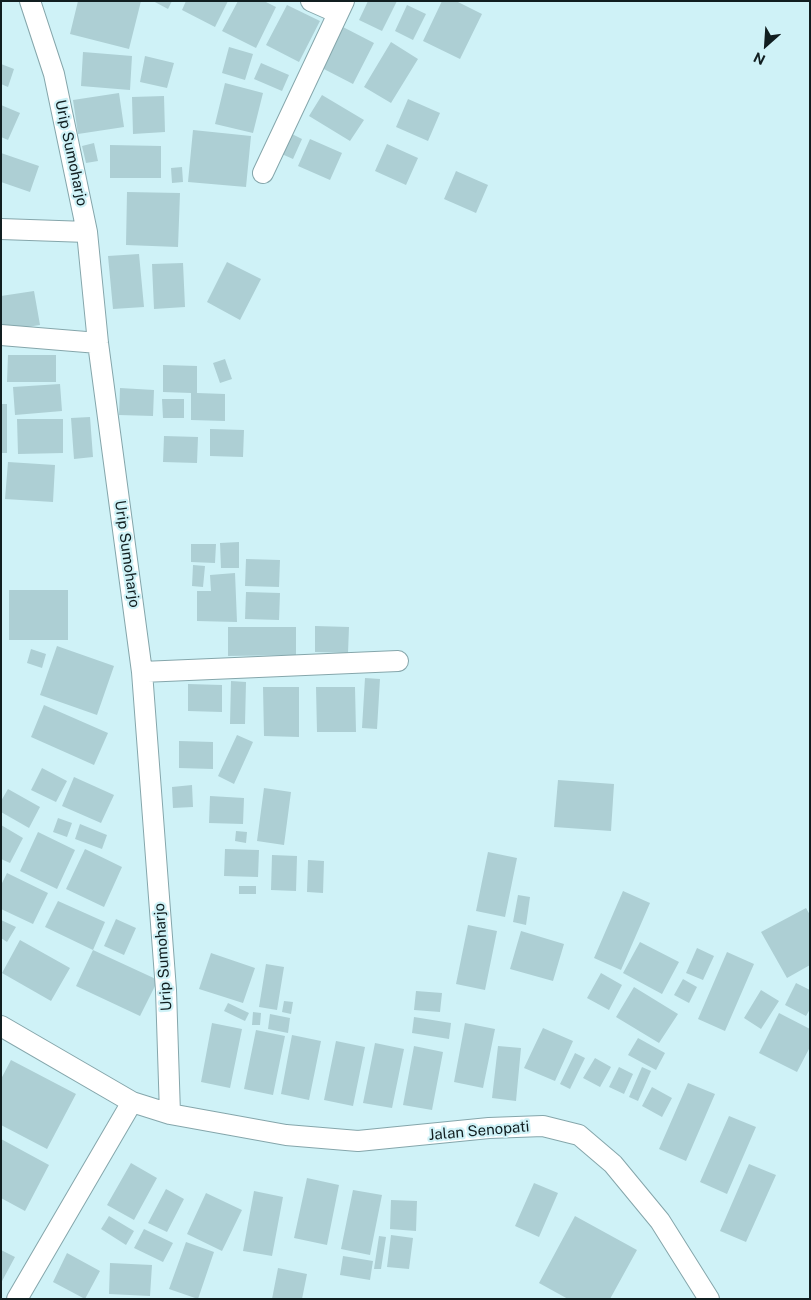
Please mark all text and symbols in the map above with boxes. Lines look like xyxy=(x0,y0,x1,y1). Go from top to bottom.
north arrow xyxy=(741,20,791,70)
text: N xyxy=(751,49,768,68)
street label: Urip Sumoharjo xyxy=(51,98,91,208)
street label: Urip Sumoharjo xyxy=(111,499,143,609)
street label: Urip Sumoharjo xyxy=(150,902,176,1012)
street label: Jalan Senopati xyxy=(428,1118,530,1144)

